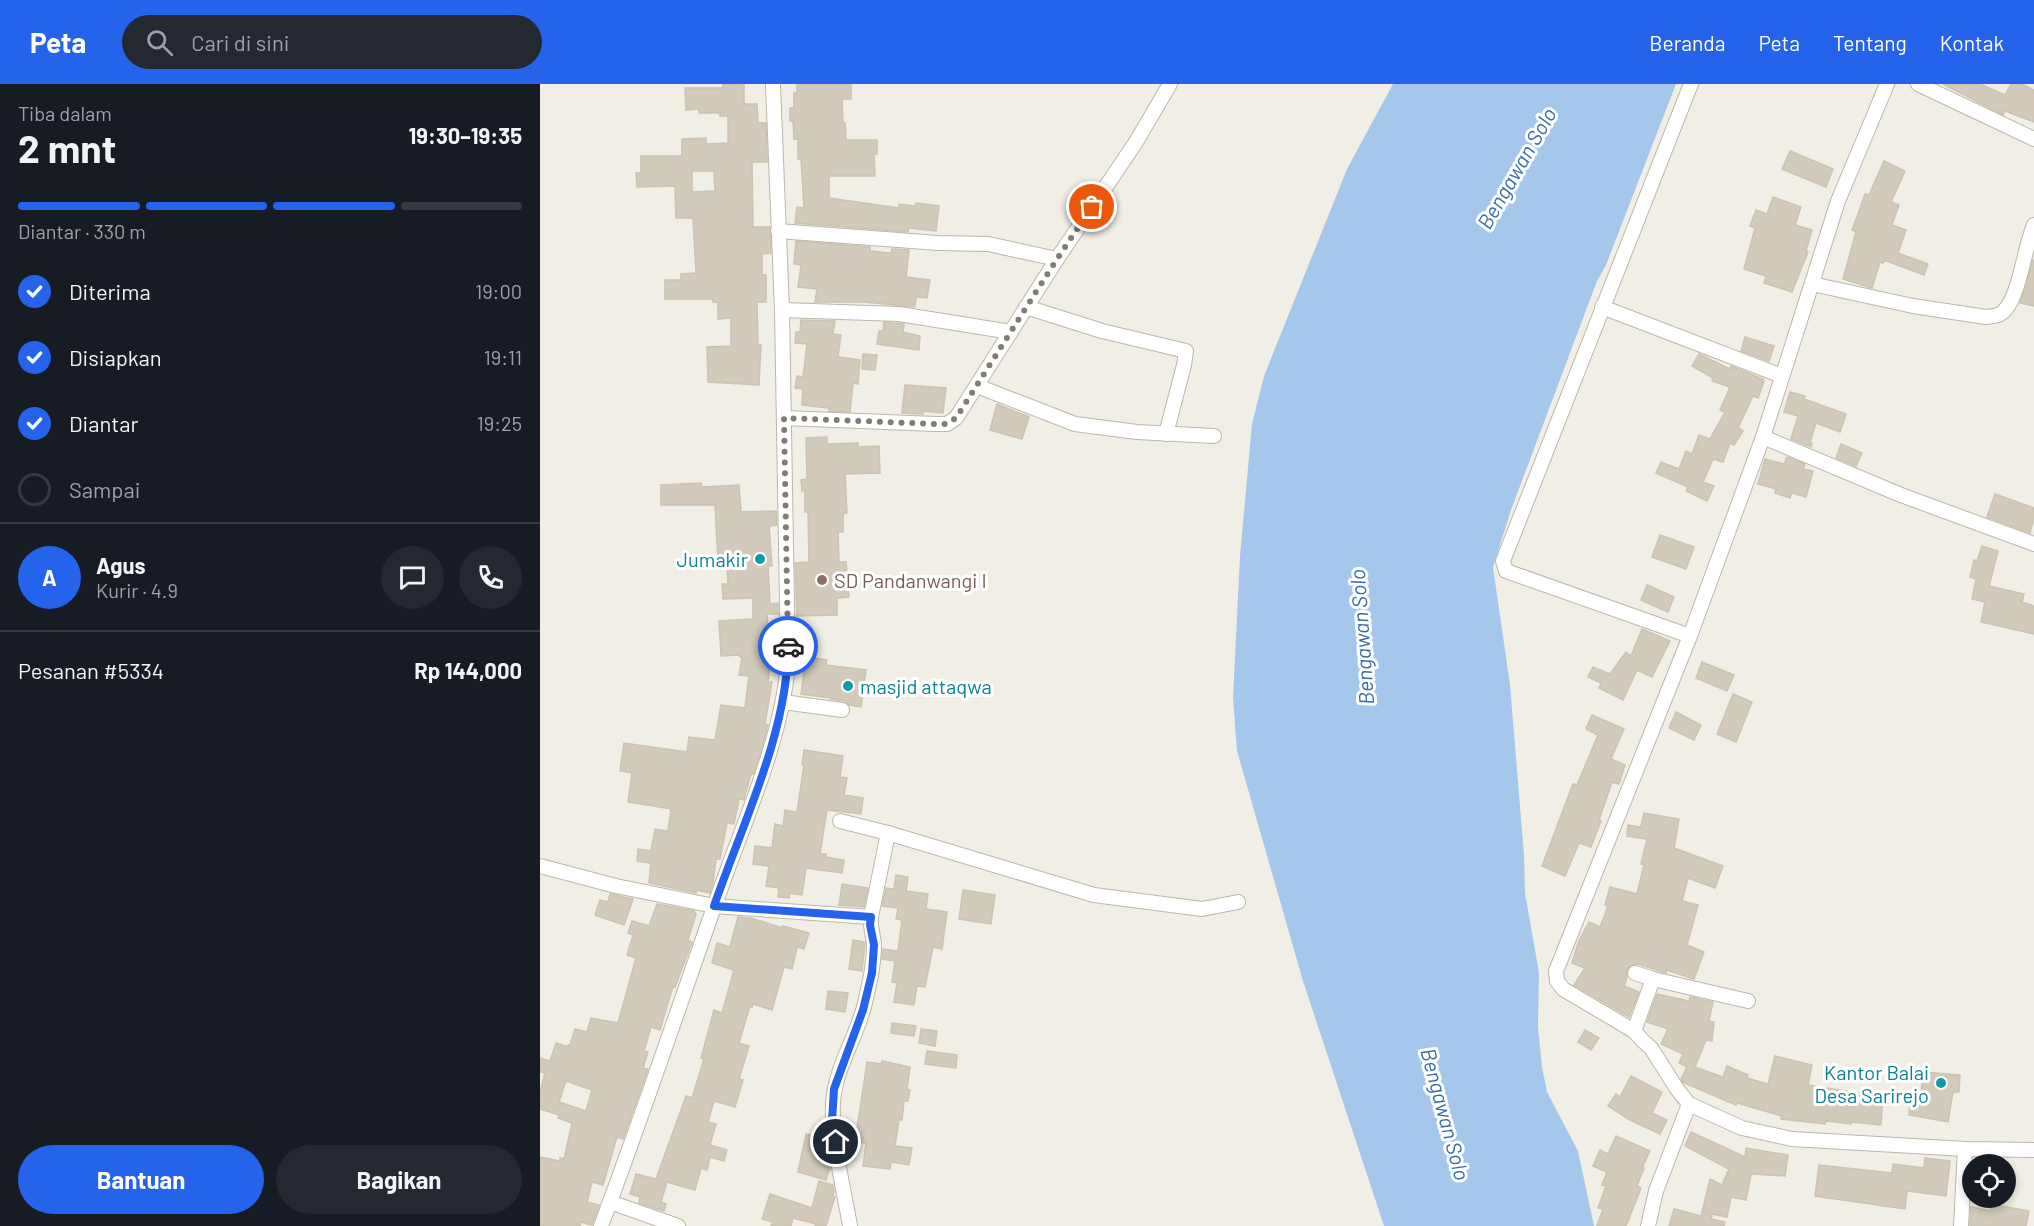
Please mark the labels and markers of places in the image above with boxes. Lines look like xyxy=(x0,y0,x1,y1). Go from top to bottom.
pin xyxy=(1066,181,1117,232)
place label: Jumakir xyxy=(677,547,748,571)
marker: Jumakir xyxy=(753,552,767,566)
place label: SD Pandanwangi I xyxy=(834,568,987,592)
marker: SD Pandanwangi I xyxy=(815,573,829,587)
place label: masjid attaqwa xyxy=(860,674,992,698)
marker: masjid attaqwa xyxy=(841,679,855,693)
place label: Kantor Balai Desa Sarirejo xyxy=(1814,1060,1929,1107)
marker: Kantor Balai Desa Sarirejo xyxy=(1934,1076,1948,1090)
pin xyxy=(810,1116,861,1167)

